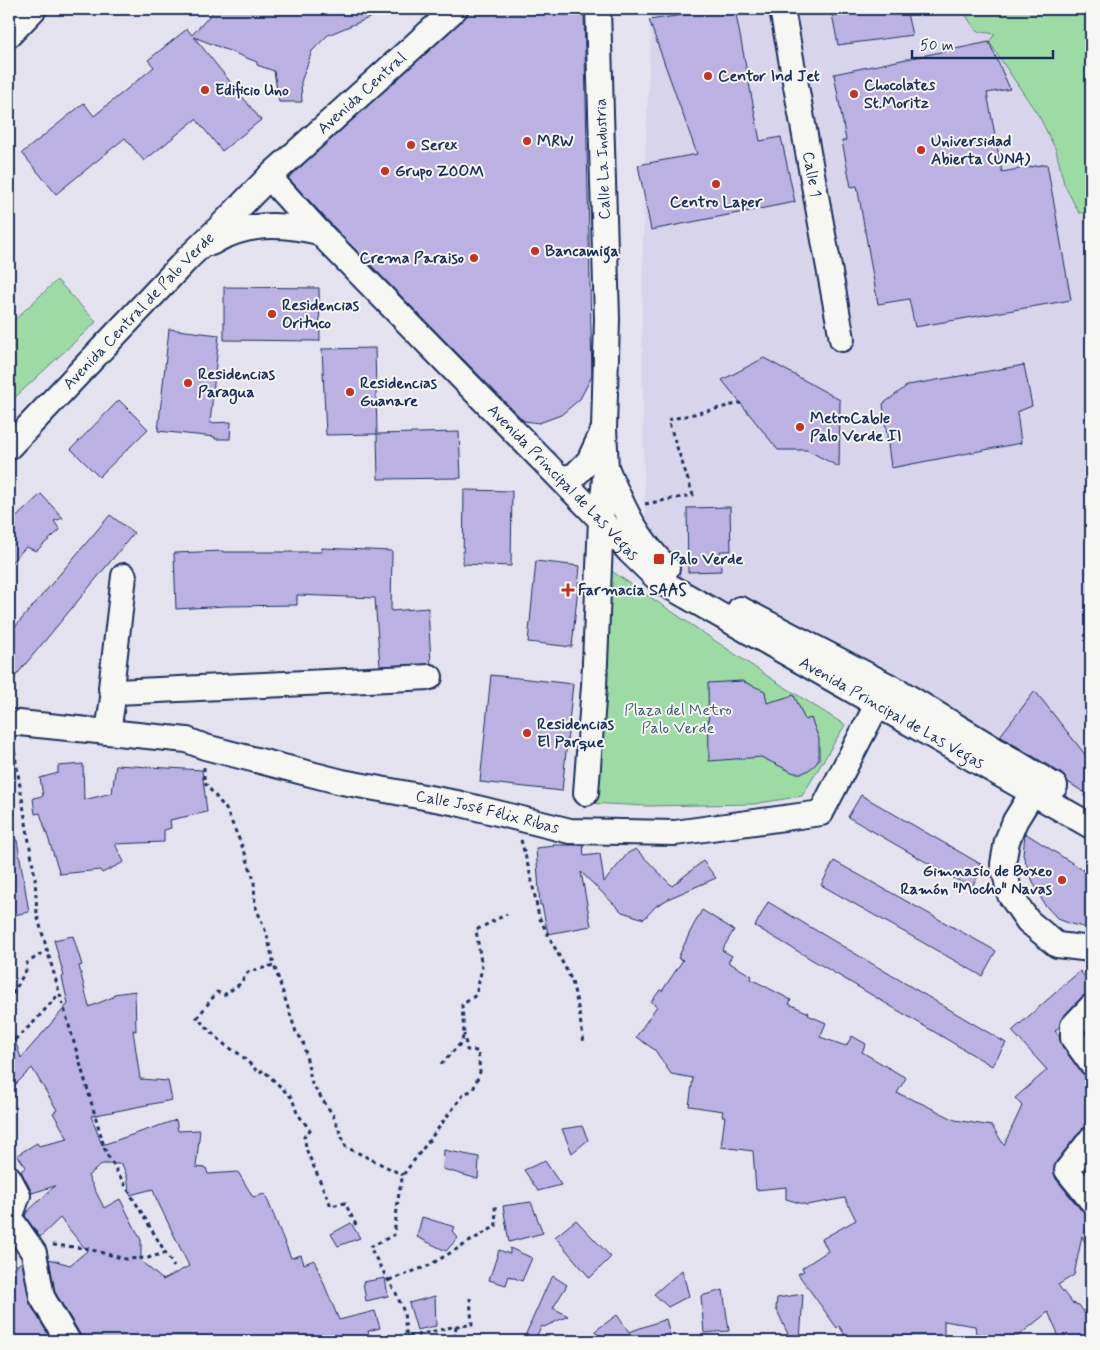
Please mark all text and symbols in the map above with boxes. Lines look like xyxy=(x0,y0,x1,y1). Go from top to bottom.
scale bar xyxy=(912,28,1054,60)
text: 50 m xyxy=(920,36,954,56)
street label: Avenida Central xyxy=(313,47,411,139)
place label: Centor Ind Jet xyxy=(718,66,820,87)
marker: Centor Ind Jet xyxy=(702,70,714,82)
place label: Chocolates St.Moritz xyxy=(864,75,936,114)
place label: Edificio Uno xyxy=(215,80,289,101)
marker: Edificio Uno xyxy=(199,84,211,96)
marker: Chocolates St.Moritz xyxy=(848,88,860,100)
street label: Calle La Industria xyxy=(590,98,616,220)
place label: MRW xyxy=(537,131,574,152)
place label: Universidad Abierta (UNA) xyxy=(931,131,1031,170)
place label: Serex xyxy=(421,135,457,156)
marker: MRW xyxy=(521,135,533,147)
marker: Serex xyxy=(405,139,417,151)
marker: Universidad Abierta (UNA) xyxy=(915,144,927,156)
street label: Calle 1 xyxy=(798,150,826,199)
place label: Grupo ZOOM xyxy=(395,161,484,182)
marker: Grupo ZOOM xyxy=(379,165,391,177)
marker: Centro Laper xyxy=(710,178,722,190)
place label: Centro Laper xyxy=(670,192,763,213)
street label: Avenida Central de Palo Verde xyxy=(58,228,219,394)
place label: Bancamiga xyxy=(545,241,619,264)
marker: Bancamiga xyxy=(529,245,541,257)
place label: Crema Paraiso xyxy=(359,248,464,269)
marker: Crema Paraiso xyxy=(468,252,480,264)
place label: Residencias Orituco xyxy=(282,295,360,334)
marker: Residencias Orituco xyxy=(266,308,278,320)
place label: Residencias Paragua xyxy=(198,364,276,405)
place label: Residencias Guanare xyxy=(360,373,438,412)
marker: Residencias Paragua xyxy=(182,377,194,389)
marker: Residencias Guanare xyxy=(344,386,356,398)
street label: Avenida Principal de Las Vegas xyxy=(483,400,643,565)
place label: MetroCable Palo Verde II xyxy=(810,408,901,447)
marker: MetroCable Palo Verde II xyxy=(794,421,806,433)
place label: Palo Verde xyxy=(670,549,743,570)
marker: Palo Verde xyxy=(652,552,666,566)
place label: Farmacia SAAS xyxy=(578,580,688,601)
marker: Farmacia SAAS xyxy=(562,584,574,596)
street label: Avenida Principal de Las Vegas xyxy=(796,652,988,774)
park label: Plaza del Metro Palo Verde xyxy=(624,700,732,739)
place label: Residencias El Parque xyxy=(537,714,615,753)
marker: Residencias El Parque xyxy=(521,727,533,739)
street label: Calle José Félix Ribas xyxy=(414,785,561,838)
place label: Gimnasio de Boxeo Ramón "Mocho" Navas xyxy=(901,861,1053,900)
marker: Gimnasio de Boxeo Ramón "Mocho" Navas xyxy=(1056,874,1068,886)

